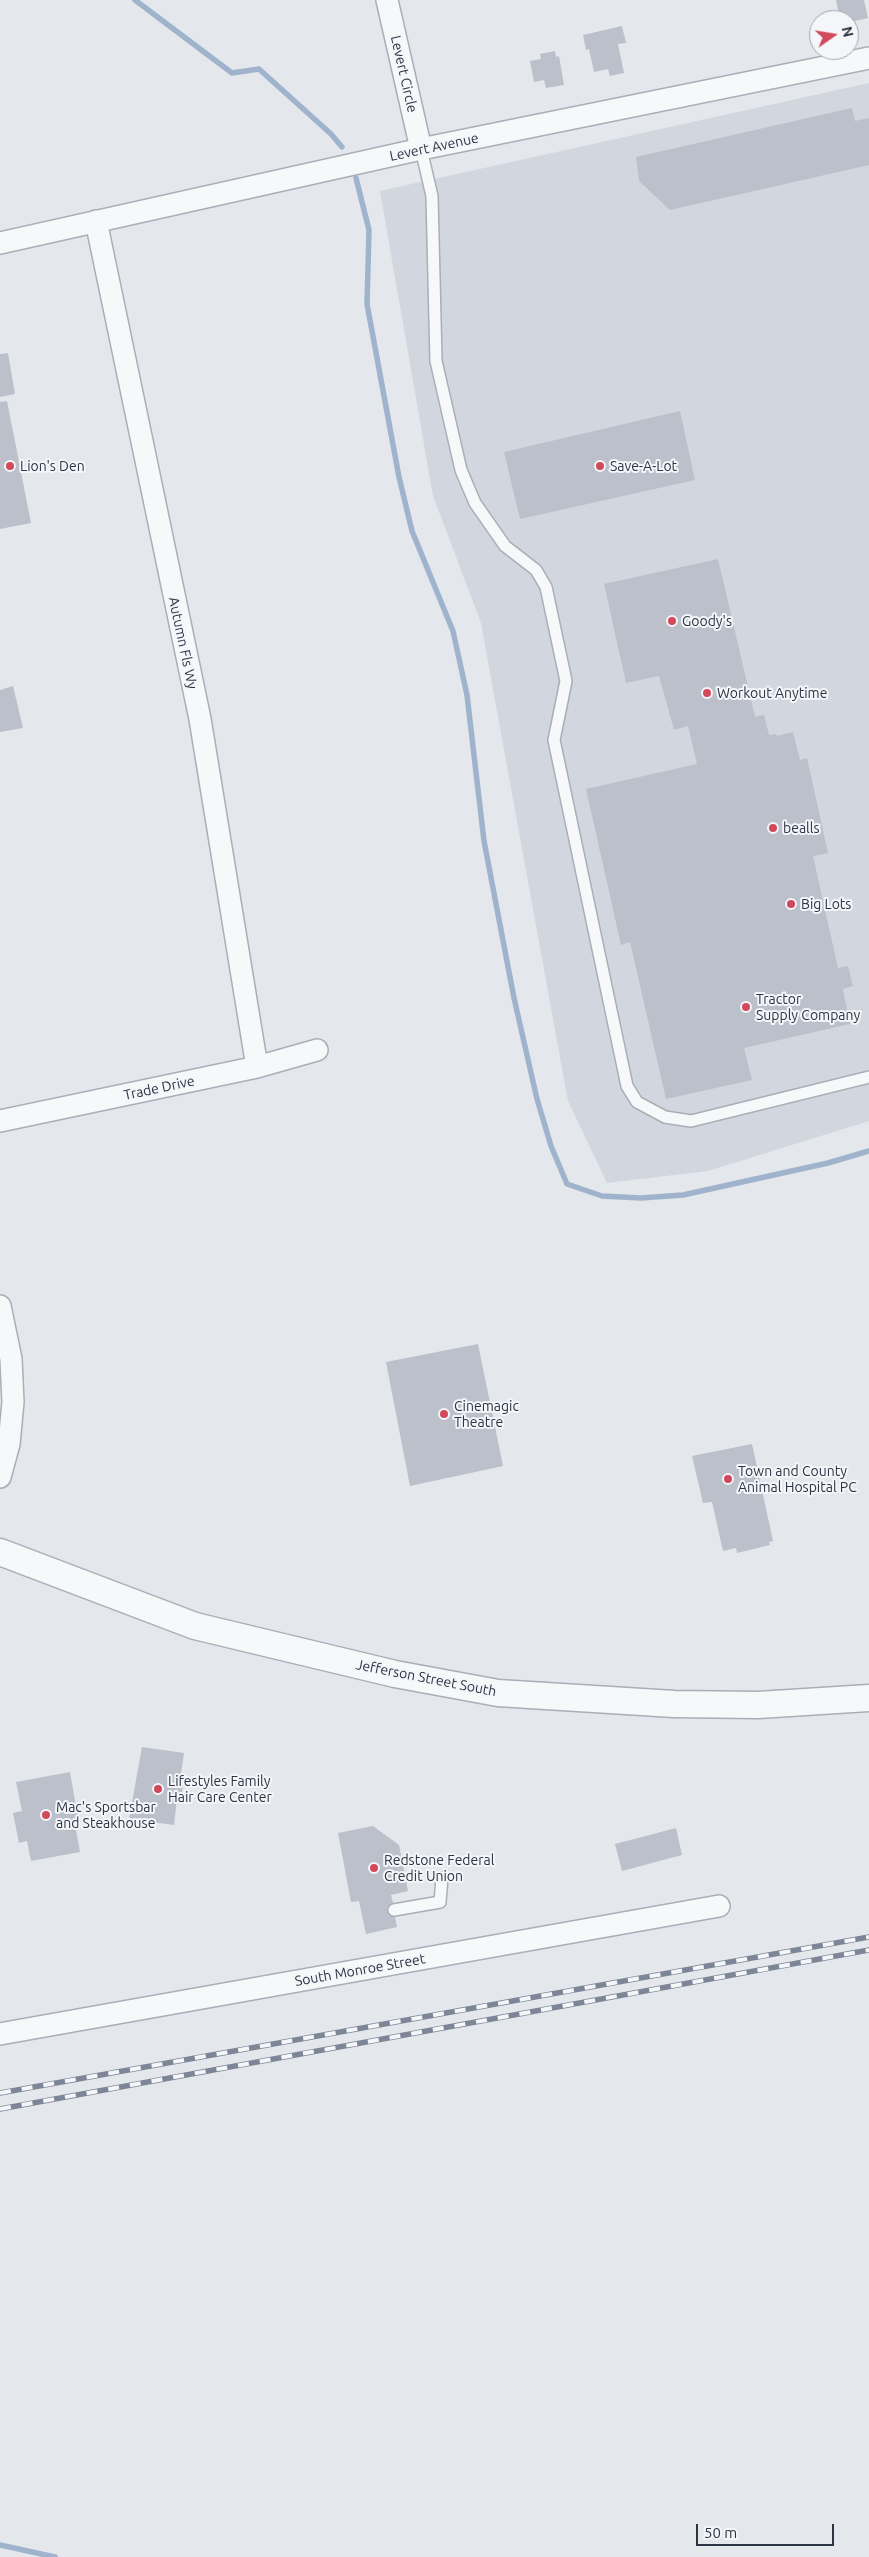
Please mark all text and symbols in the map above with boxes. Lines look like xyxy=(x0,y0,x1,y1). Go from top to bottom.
north arrow xyxy=(809,10,859,60)
text: N xyxy=(839,25,857,39)
street label: Levert Circle xyxy=(387,34,421,114)
street label: Levert Avenue xyxy=(388,129,480,165)
place label: Lion's Den xyxy=(20,458,85,474)
place label: Save-A-Lot xyxy=(610,458,677,474)
marker: Lion's Den xyxy=(4,460,16,472)
marker: Save-A-Lot xyxy=(594,460,606,472)
street label: Autumn Fls Wy xyxy=(165,595,201,691)
place label: Goody's xyxy=(682,613,732,629)
marker: Goody's xyxy=(666,615,678,627)
place label: Workout Anytime xyxy=(717,685,827,701)
marker: Workout Anytime xyxy=(701,687,713,699)
place label: bealls xyxy=(783,820,820,836)
marker: bealls xyxy=(767,822,779,834)
place label: Big Lots xyxy=(801,896,851,912)
marker: Big Lots xyxy=(785,898,797,910)
place label: Tractor Supply Company xyxy=(756,991,860,1024)
marker: Tractor Supply Company xyxy=(740,1001,752,1013)
street label: Trade Drive xyxy=(122,1072,196,1104)
place label: Cinemagic Theatre xyxy=(454,1398,519,1430)
marker: Cinemagic Theatre xyxy=(438,1408,450,1420)
place label: Town and County Animal Hospital PC xyxy=(738,1463,857,1495)
marker: Town and County Animal Hospital PC xyxy=(722,1473,734,1485)
street label: Jefferson Street South xyxy=(354,1656,498,1700)
place label: Lifestyles Family Hair Care Center xyxy=(168,1773,272,1805)
marker: Lifestyles Family Hair Care Center xyxy=(152,1783,164,1795)
place label: Mac's Sportsbar and Steakhouse xyxy=(56,1799,156,1831)
marker: Mac's Sportsbar and Steakhouse xyxy=(40,1809,52,1821)
place label: Redstone Federal Credit Union xyxy=(384,1852,494,1884)
marker: Redstone Federal Credit Union xyxy=(368,1862,380,1874)
street label: South Monroe Street xyxy=(294,1950,426,1990)
scale bar xyxy=(699,2514,836,2546)
text: 50 m xyxy=(704,2524,737,2541)

